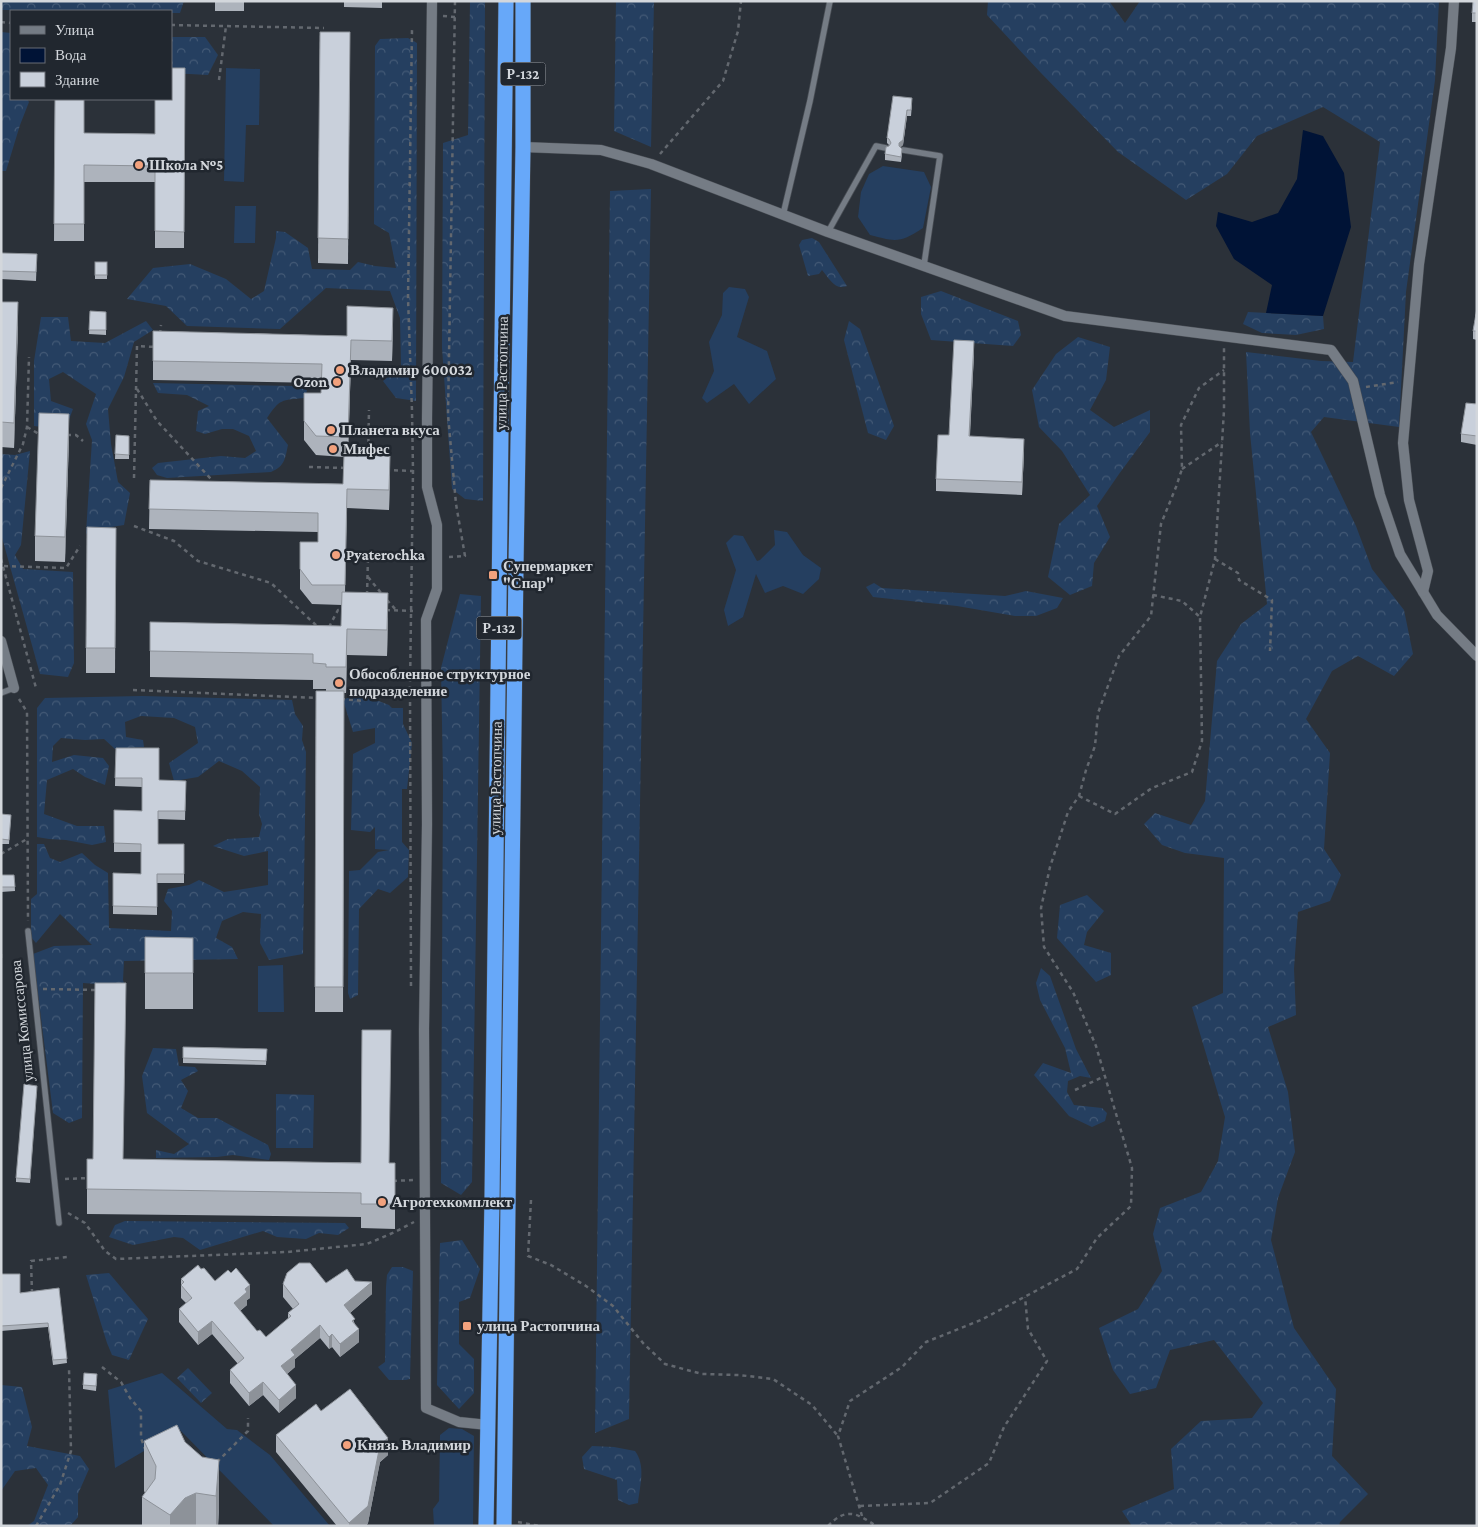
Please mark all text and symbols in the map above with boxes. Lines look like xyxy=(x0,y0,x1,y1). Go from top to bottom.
legend xyxy=(10,10,172,100)
text: Улица xyxy=(55,22,94,38)
text: Вода xyxy=(55,47,87,63)
road number: Р-132 xyxy=(500,62,546,86)
text: Здание xyxy=(55,72,99,88)
place label: Школа №5 xyxy=(149,157,223,173)
marker: Школа №5 xyxy=(133,159,145,171)
street label: улица Растопчина xyxy=(493,316,511,430)
place label: Владимир 600032 xyxy=(350,362,473,378)
marker: Владимир 600032 xyxy=(334,364,346,376)
place label: Ozon xyxy=(293,374,327,390)
marker: Ozon xyxy=(331,376,343,388)
place label: Планета вкуса xyxy=(341,422,440,438)
marker: Планета вкуса xyxy=(325,424,337,436)
place label: Мифес xyxy=(343,441,390,457)
marker: Мифес xyxy=(327,443,339,455)
place label: Pyaterochka xyxy=(346,547,426,563)
marker: Pyaterochka xyxy=(330,549,342,561)
place label: Супермаркет "Спар" xyxy=(503,558,593,591)
marker: Супермаркет "Спар" xyxy=(487,569,499,581)
road number: Р-132 xyxy=(476,616,522,640)
place label: Обособленное структурное подразделение xyxy=(349,666,531,699)
marker: Обособленное структурное подразделение xyxy=(333,677,345,689)
street label: улица Растопчина xyxy=(487,721,505,835)
street label: улица Комиссарова xyxy=(8,959,36,1083)
place label: Агротехкомплект xyxy=(392,1194,513,1210)
marker: Агротехкомплект xyxy=(376,1196,388,1208)
place label: улица Растопчина xyxy=(477,1318,601,1334)
marker: улица Растопчина xyxy=(461,1320,473,1332)
place label: Князь Владимир xyxy=(357,1437,471,1453)
marker: Князь Владимир xyxy=(341,1439,353,1451)

